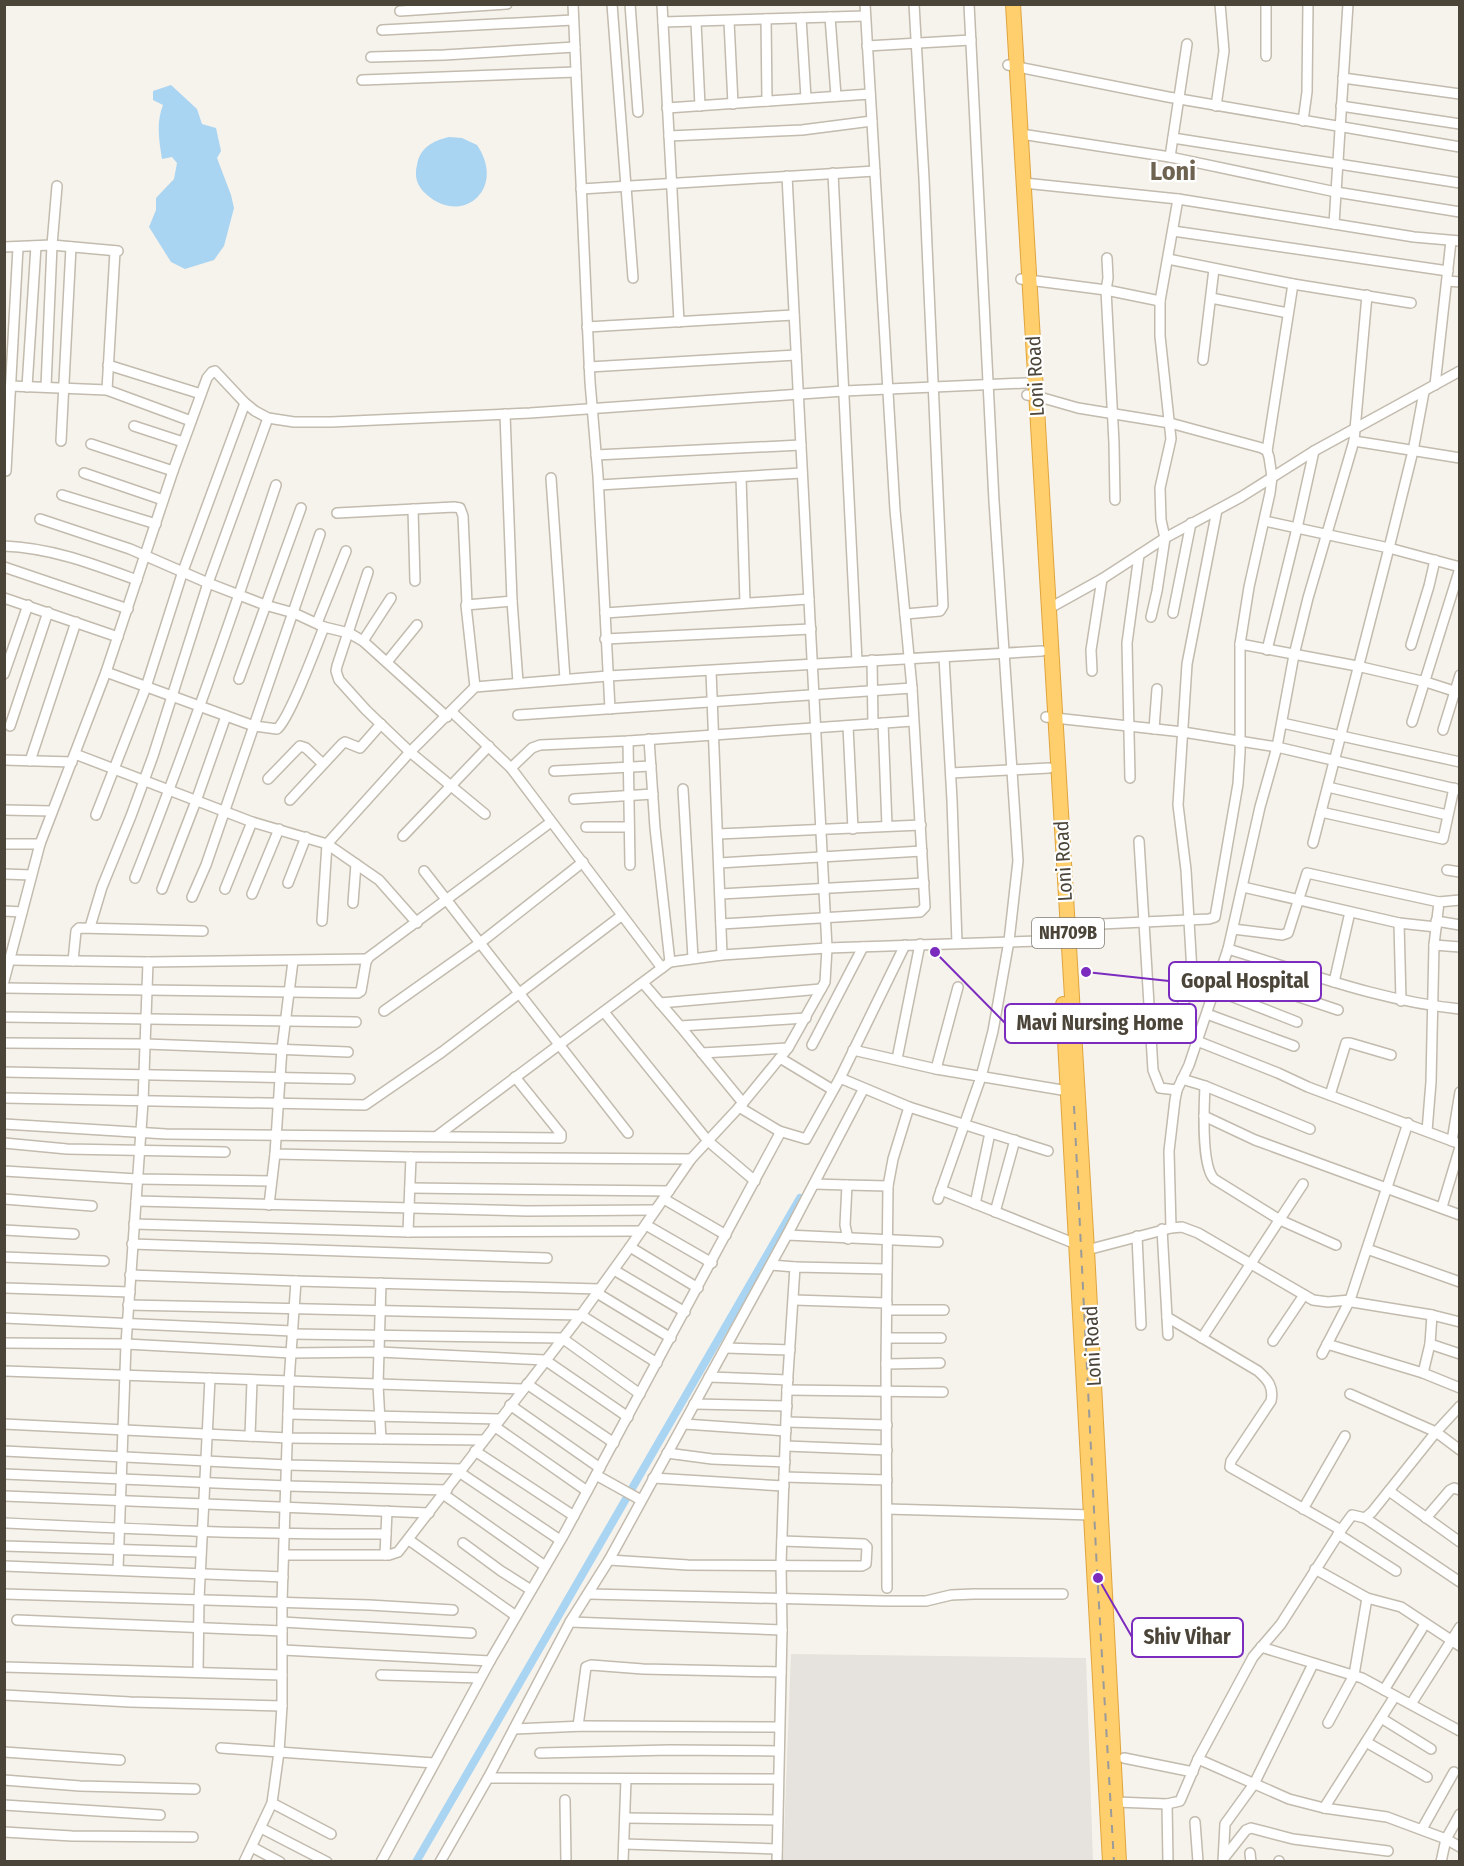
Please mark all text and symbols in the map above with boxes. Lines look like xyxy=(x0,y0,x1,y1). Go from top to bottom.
district label: Loni xyxy=(1150,156,1196,187)
street label: Loni Road xyxy=(1021,335,1049,417)
street label: Loni Road xyxy=(1049,820,1077,902)
road number: NH709B xyxy=(1032,918,1104,948)
callout: Gopal Hospital xyxy=(1169,962,1321,1001)
text: Gopal Hospital xyxy=(1181,968,1309,994)
callout: Mavi Nursing Home xyxy=(1005,1004,1196,1043)
text: Mavi Nursing Home xyxy=(1017,1010,1184,1036)
street label: Loni Road xyxy=(1078,1305,1106,1387)
callout: Shiv Vihar xyxy=(1132,1618,1243,1657)
text: Shiv Vihar xyxy=(1143,1624,1231,1650)

